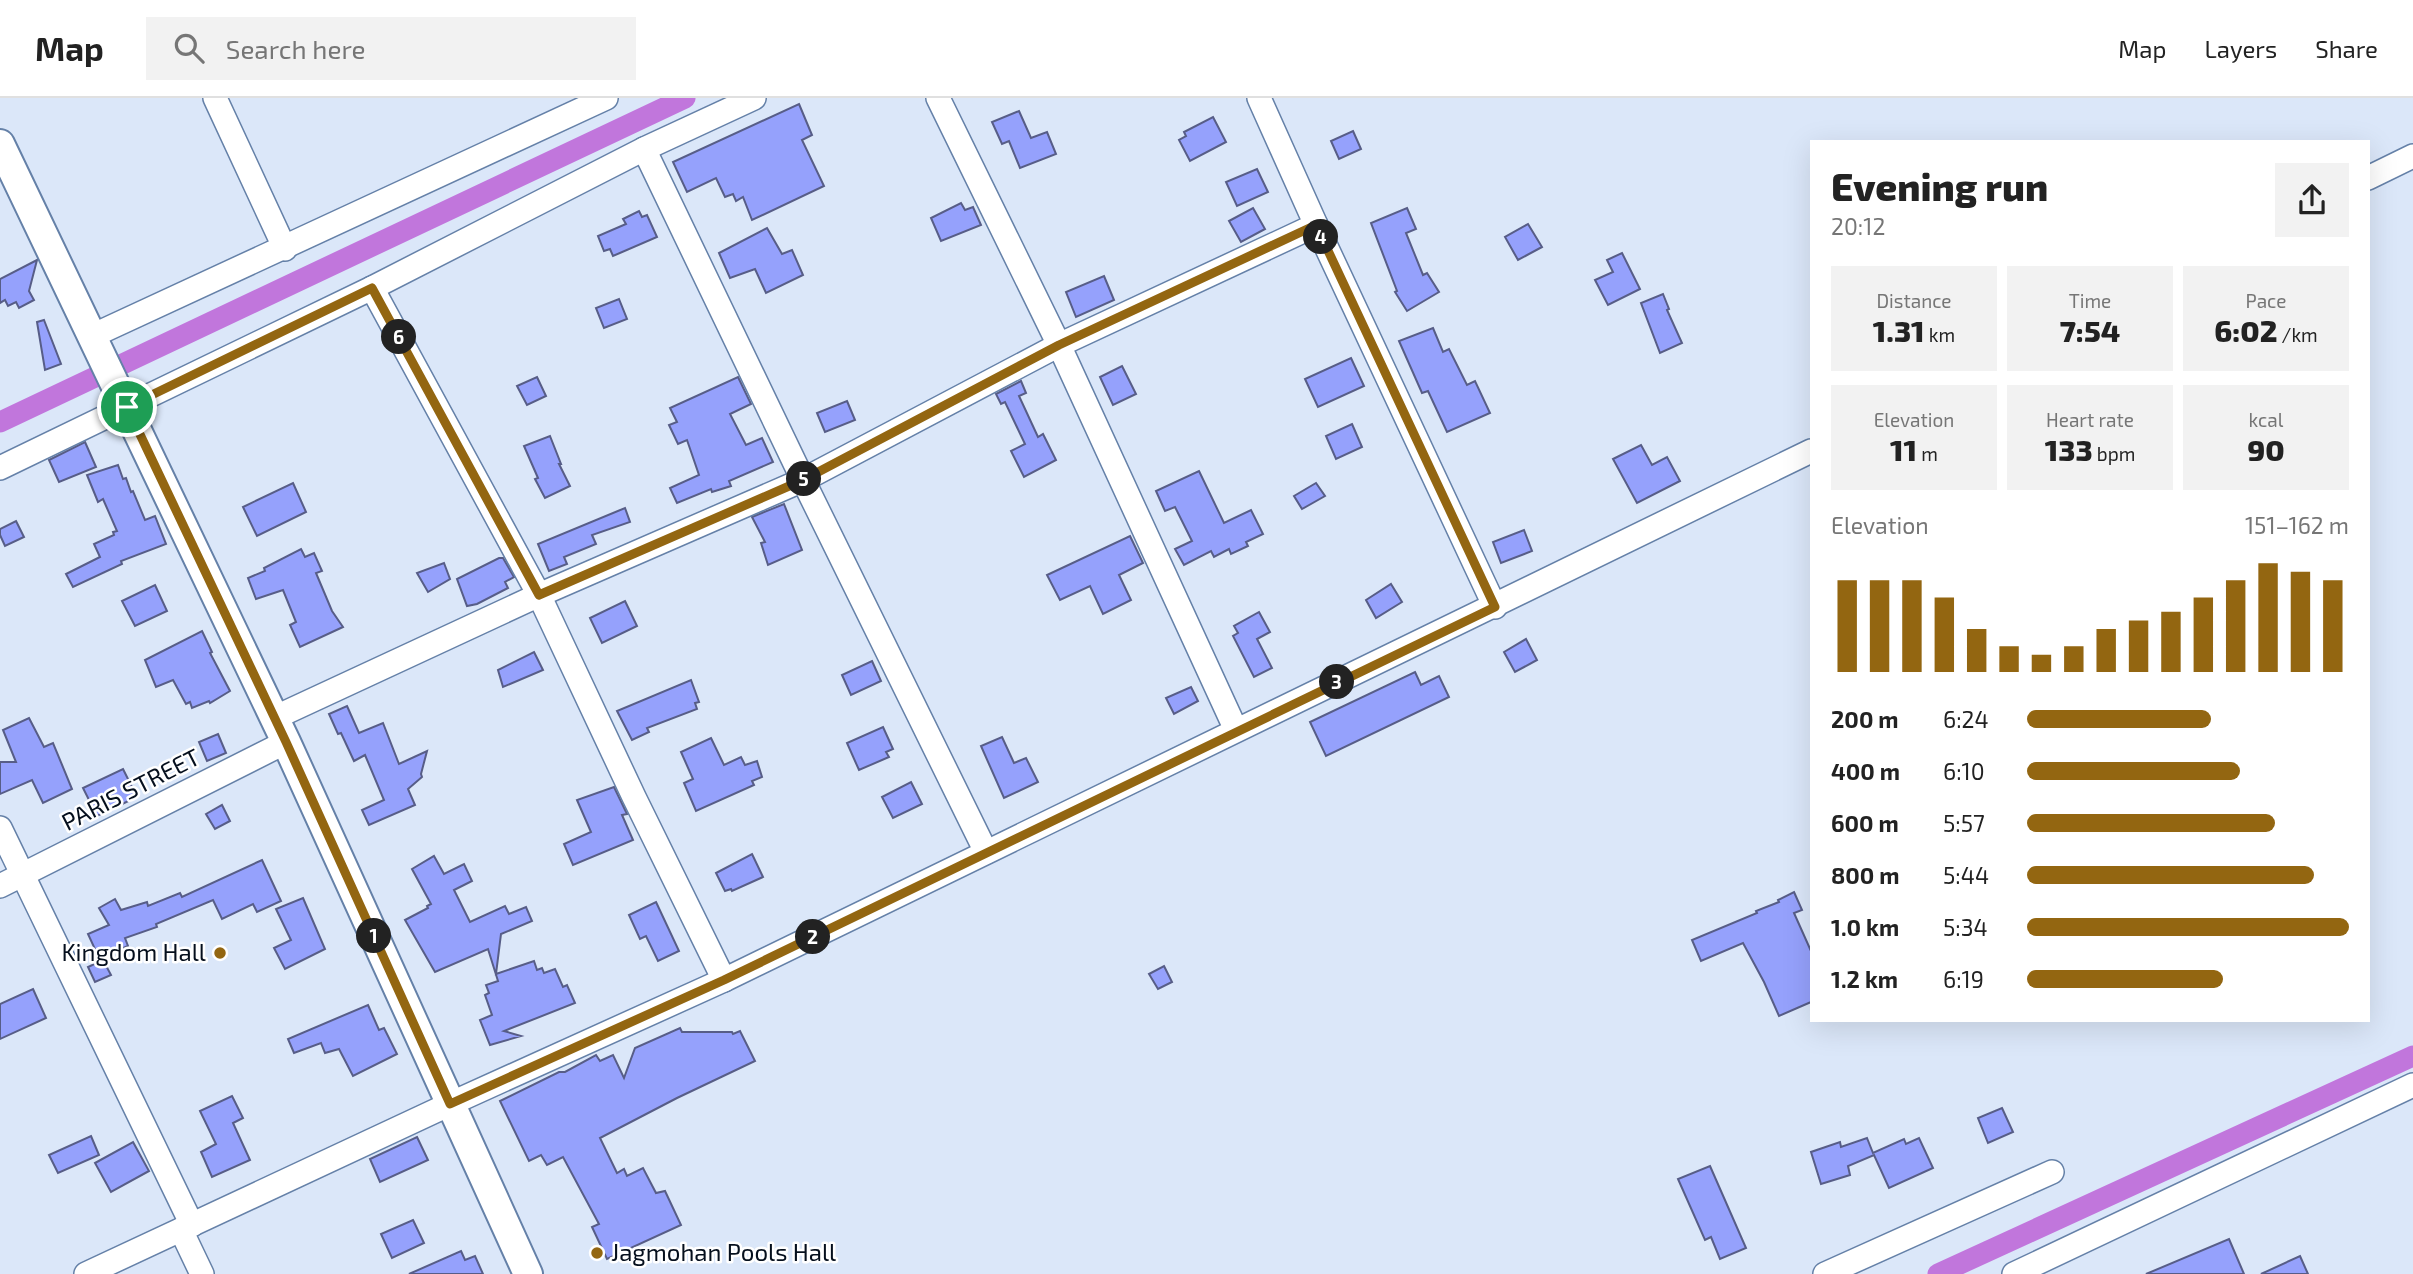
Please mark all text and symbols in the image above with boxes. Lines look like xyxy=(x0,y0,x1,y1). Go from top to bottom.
search box xyxy=(146,17,636,80)
text: Map xyxy=(35,28,104,68)
icon: search xyxy=(170,29,208,67)
text: Search here xyxy=(226,33,365,64)
text: Map xyxy=(2118,34,2166,63)
text: Layers xyxy=(2204,34,2277,63)
text: Share xyxy=(2315,34,2378,63)
text: Evening run xyxy=(1831,163,2048,209)
button: share xyxy=(2275,163,2349,237)
text: 20:12 xyxy=(1831,212,1885,240)
pin: 4 xyxy=(1304,220,1338,254)
text: 4 xyxy=(1314,225,1327,248)
text: Distance xyxy=(1876,289,1952,312)
text: Time xyxy=(2069,289,2111,312)
text: Pace xyxy=(2246,289,2286,312)
text: 1.31 xyxy=(1873,312,1925,348)
text: 7:54 xyxy=(2060,312,2120,348)
text: 6:02 xyxy=(2214,312,2277,348)
pin: 6 xyxy=(382,320,416,354)
text: km xyxy=(1925,323,1955,346)
text: /km xyxy=(2277,323,2318,346)
text: 6 xyxy=(393,325,404,348)
pin xyxy=(97,377,157,437)
icon: arrive xyxy=(108,388,146,426)
text: Elevation xyxy=(1874,408,1954,431)
text: Heart rate xyxy=(2046,408,2134,431)
text: kcal xyxy=(2249,408,2283,431)
text: 11 xyxy=(1890,431,1917,467)
text: 133 xyxy=(2045,431,2093,467)
text: 90 xyxy=(2247,431,2285,467)
text: m xyxy=(1917,442,1938,465)
text: bpm xyxy=(2093,442,2135,465)
pin: 5 xyxy=(786,462,822,496)
text: 5 xyxy=(798,467,809,490)
text: Elevation xyxy=(1831,511,1929,539)
text: 151–162 m xyxy=(2245,511,2349,539)
pin: 3 xyxy=(1320,664,1354,700)
text: 3 xyxy=(1331,670,1342,693)
text: 200 m xyxy=(1831,705,1899,733)
text: 6:24 xyxy=(1943,705,1989,733)
street label: PARIS STREET xyxy=(56,741,204,836)
text: 400 m xyxy=(1831,757,1900,785)
text: 6:10 xyxy=(1943,757,1985,785)
text: 600 m xyxy=(1831,809,1899,837)
text: 5:57 xyxy=(1943,809,1985,837)
text: 800 m xyxy=(1831,861,1900,889)
text: 5:44 xyxy=(1943,861,1989,889)
text: 1.0 km xyxy=(1831,913,1899,941)
text: 5:34 xyxy=(1943,913,1988,941)
pin: 1 xyxy=(356,918,392,954)
pin: 2 xyxy=(796,920,830,954)
text: 1 xyxy=(369,924,378,947)
text: 2 xyxy=(807,925,818,948)
place label: Kingdom Hall xyxy=(61,937,206,966)
marker: Kingdom Hall xyxy=(212,945,228,961)
text: 1.2 km xyxy=(1831,965,1898,993)
text: 6:19 xyxy=(1943,965,1984,993)
place label: Jagmohan Pools Hall xyxy=(611,1237,836,1266)
marker: Jagmohan Pools Hall xyxy=(589,1245,605,1261)

